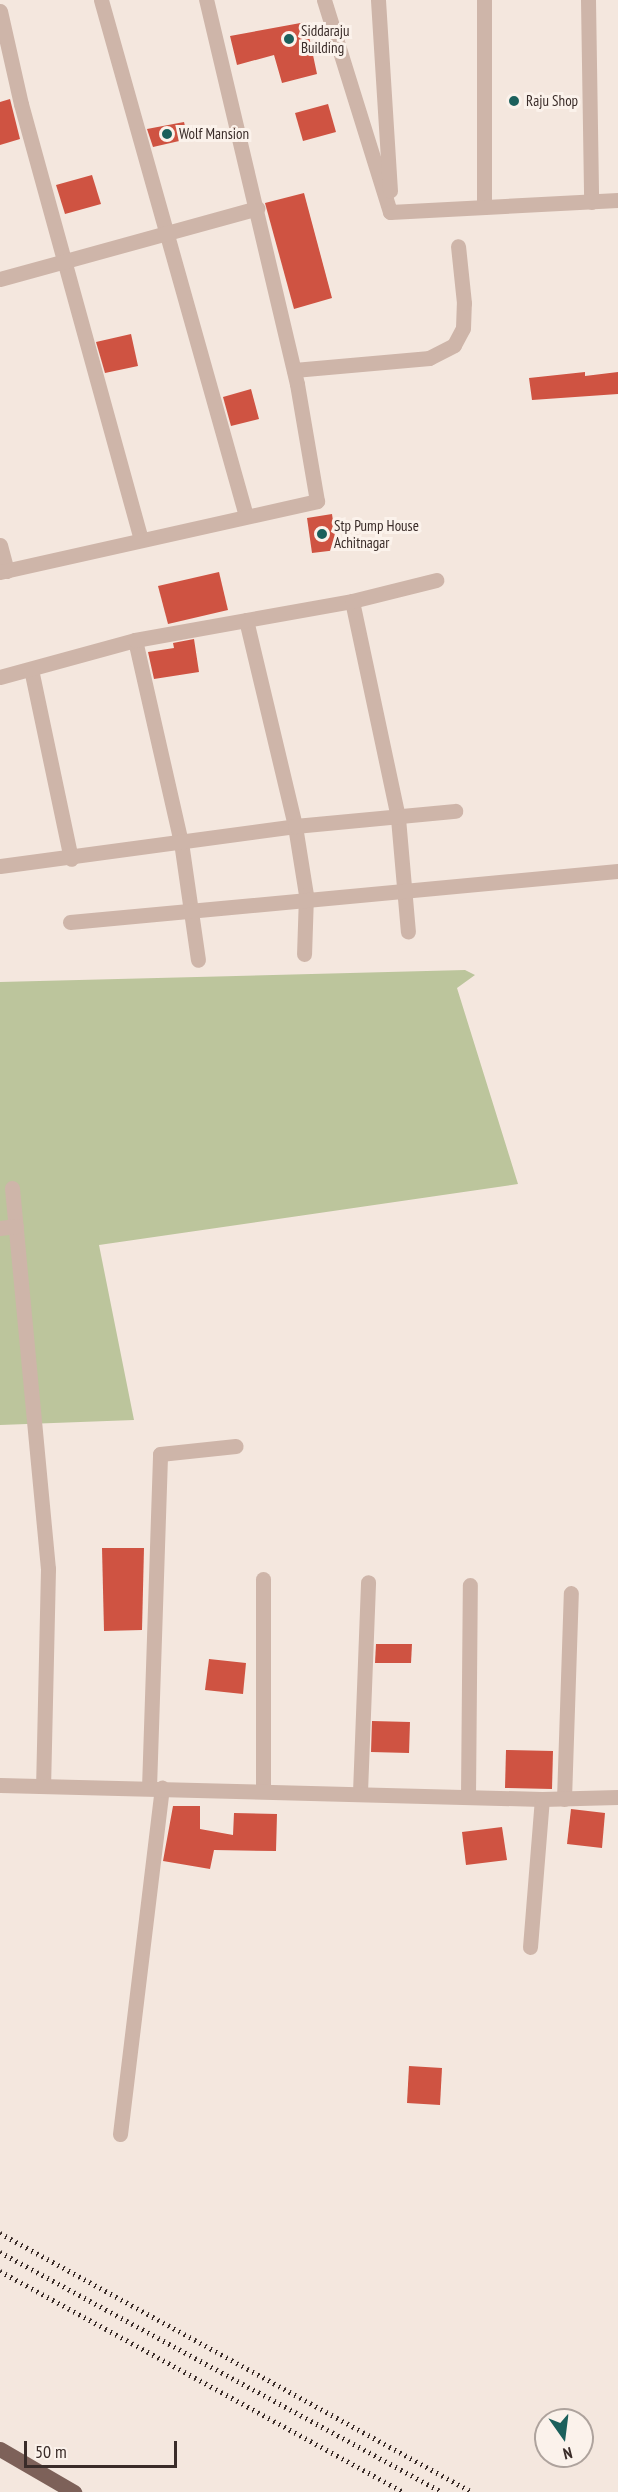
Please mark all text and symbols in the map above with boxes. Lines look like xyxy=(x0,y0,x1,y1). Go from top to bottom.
place label: Siddaraju Building xyxy=(301,21,350,56)
marker: Siddaraju Building xyxy=(282,32,296,46)
place label: Raju Shop xyxy=(526,92,578,110)
marker: Raju Shop xyxy=(507,94,521,108)
place label: Wolf Mansion xyxy=(179,125,249,143)
marker: Wolf Mansion xyxy=(160,127,174,141)
place label: Stp Pump House Achitnagar xyxy=(334,516,419,551)
marker: Stp Pump House Achitnagar xyxy=(315,527,329,541)
north arrow xyxy=(534,2408,594,2468)
scale bar xyxy=(27,2429,180,2467)
text: 50 m xyxy=(35,2440,67,2463)
text: N xyxy=(561,2443,574,2464)

